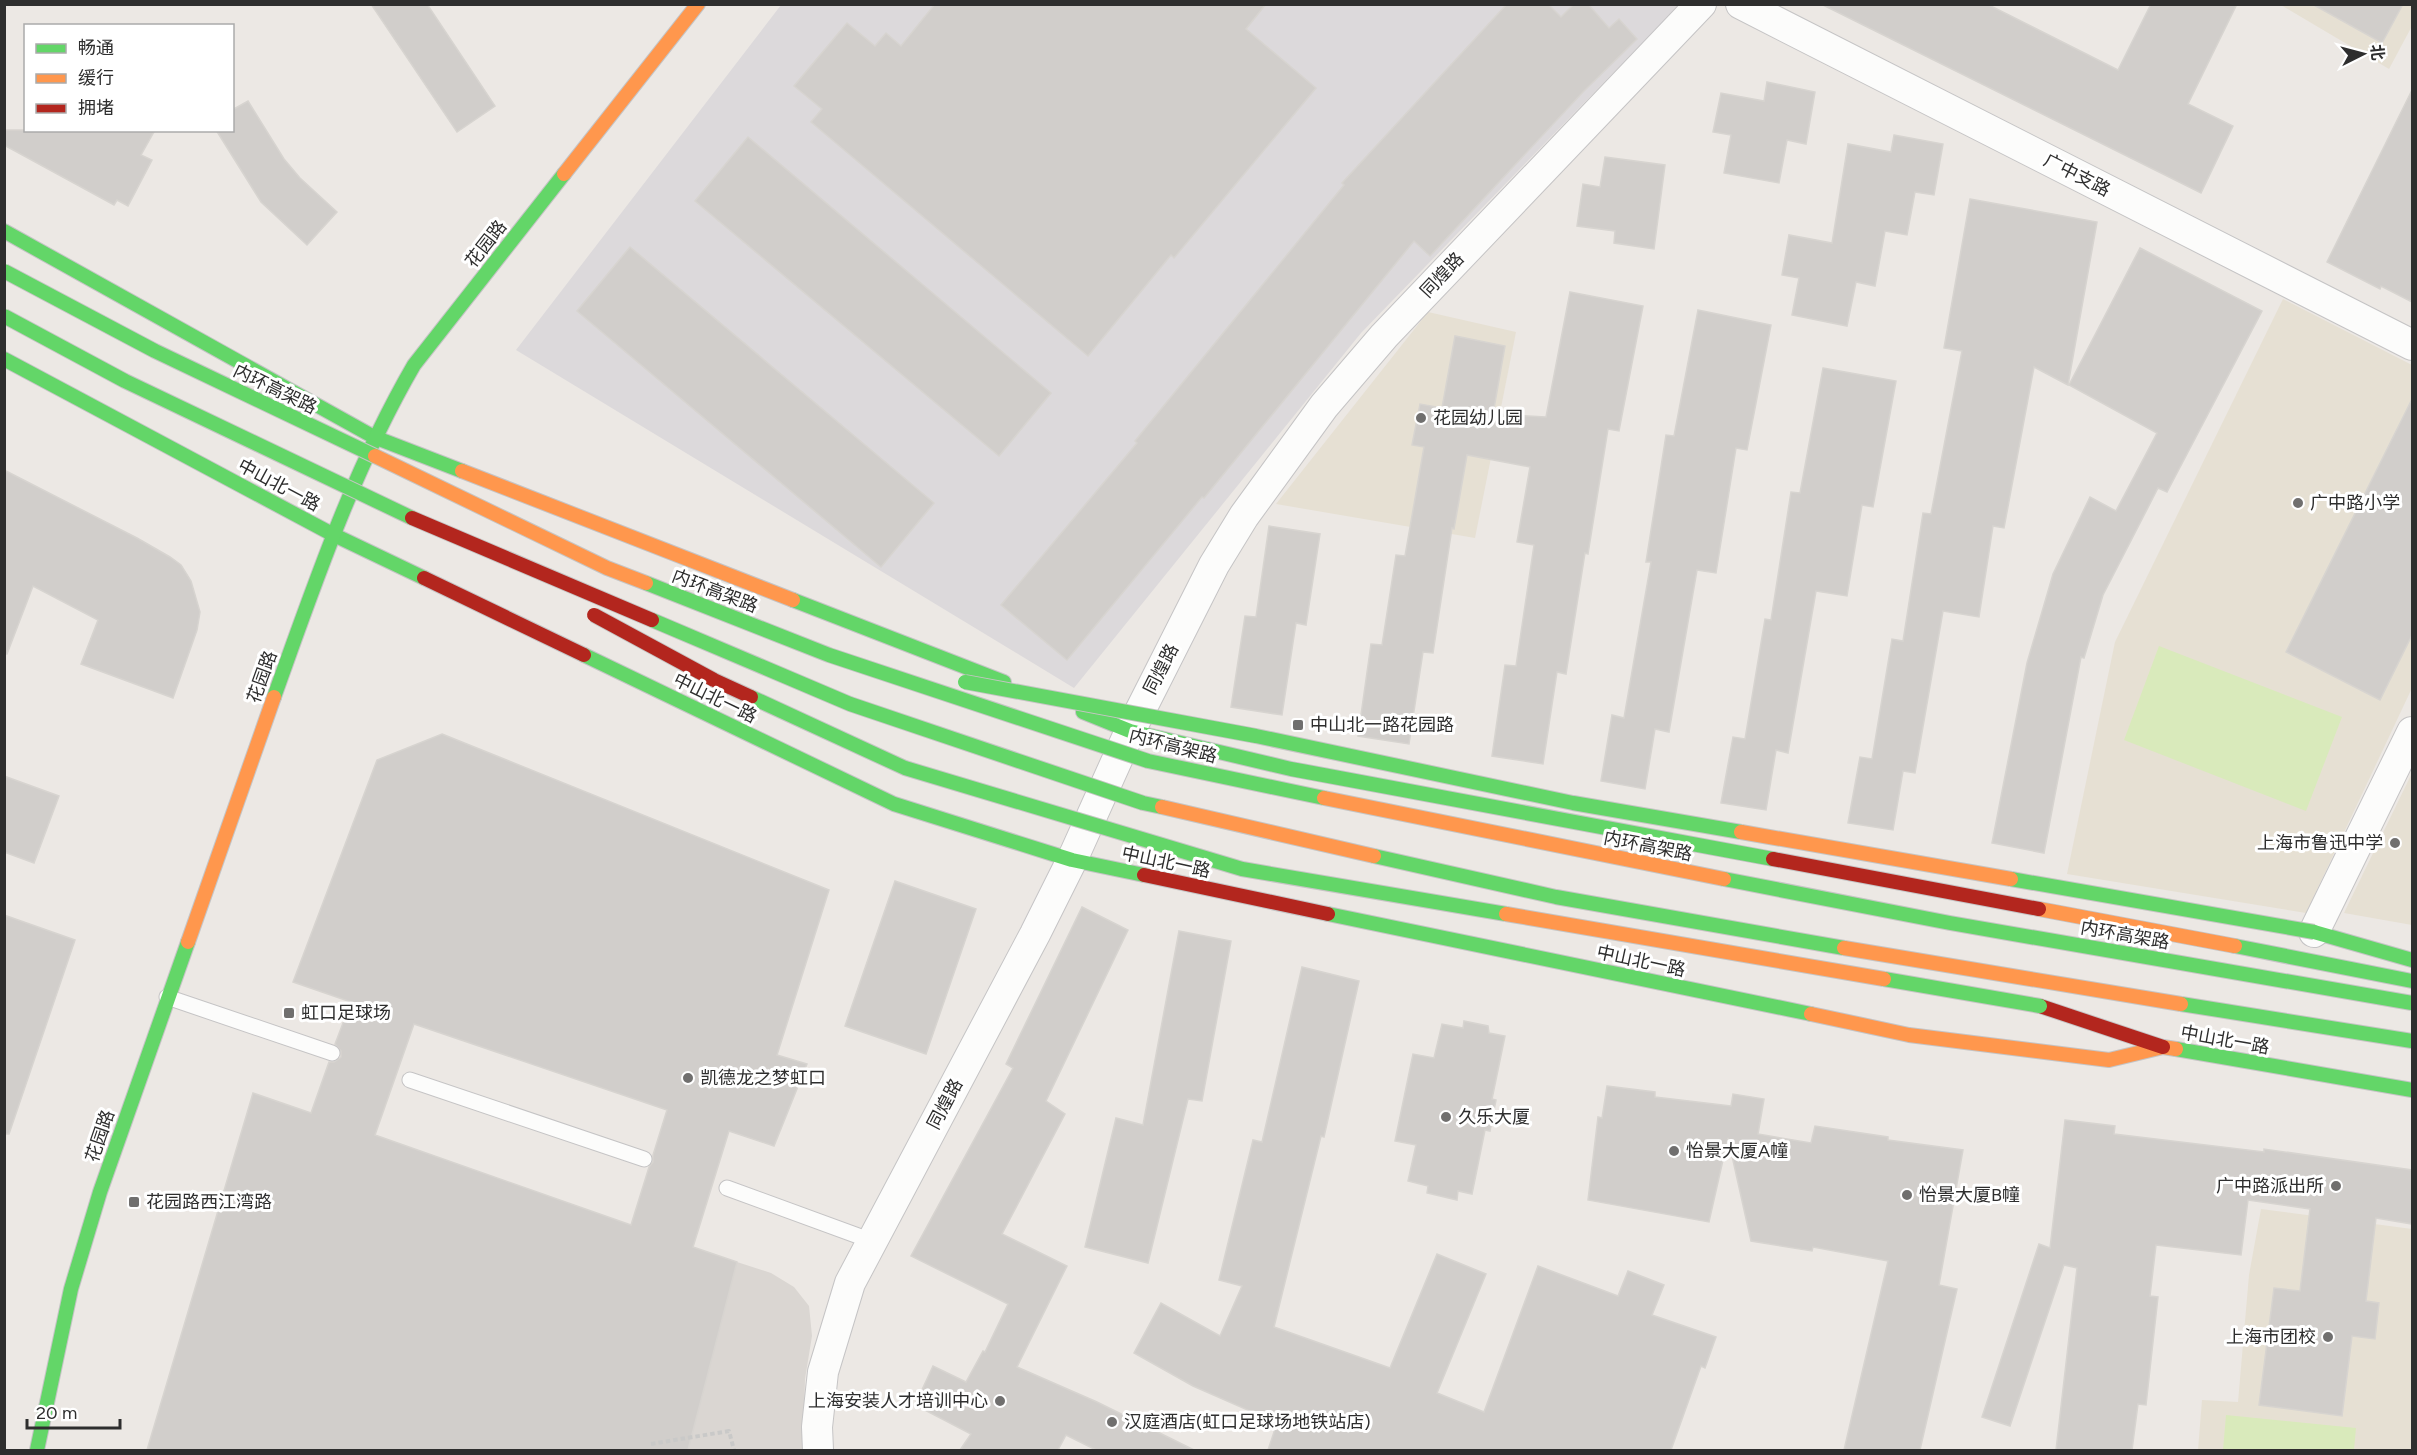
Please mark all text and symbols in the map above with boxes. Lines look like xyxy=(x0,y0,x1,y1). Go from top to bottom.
legend xyxy=(24,24,234,132)
north arrow xyxy=(2333,24,2393,84)
text: 畅通 xyxy=(78,37,114,59)
text: 北 xyxy=(2367,44,2388,61)
text: 缓行 xyxy=(78,67,114,89)
text: 拥堵 xyxy=(78,97,114,119)
street label: 广中支路 xyxy=(2040,149,2114,201)
street label: 花园路 xyxy=(461,216,511,272)
street label: 同煌路 xyxy=(1416,248,1468,302)
street label: 内环高架路 xyxy=(230,359,320,419)
place label: 花园幼儿园 xyxy=(1433,407,1523,429)
marker: 花园幼儿园 xyxy=(1414,411,1428,425)
street label: 中山北一路 xyxy=(234,454,324,516)
place label: 广中路小学 xyxy=(2310,492,2400,514)
marker: 广中路小学 xyxy=(2291,496,2305,510)
street label: 内环高架路 xyxy=(669,565,761,617)
street label: 同煌路 xyxy=(1139,640,1183,698)
street label: 花园路 xyxy=(242,648,282,706)
street label: 中山北一路 xyxy=(670,668,760,728)
place label: 中山北一路花园路 xyxy=(1310,714,1454,736)
marker: 中山北一路花园路 xyxy=(1291,718,1305,732)
street label: 内环高架路 xyxy=(1127,724,1219,768)
street label: 内环高架路 xyxy=(1602,827,1694,865)
place label: 上海市鲁迅中学 xyxy=(2257,832,2383,854)
marker: 上海市鲁迅中学 xyxy=(2388,836,2402,850)
street label: 中山北一路 xyxy=(1120,842,1212,882)
street label: 内环高架路 xyxy=(2079,916,2171,954)
street label: 中山北一路 xyxy=(1595,941,1687,981)
place label: 虹口足球场 xyxy=(301,1002,391,1024)
marker: 虹口足球场 xyxy=(282,1006,296,1020)
street label: 中山北一路 xyxy=(2179,1021,2271,1059)
place label: 凯德龙之梦虹口 xyxy=(700,1067,826,1089)
marker: 凯德龙之梦虹口 xyxy=(681,1071,695,1085)
street label: 同煌路 xyxy=(923,1075,967,1133)
place label: 久乐大厦 xyxy=(1458,1106,1530,1128)
street label: 花园路 xyxy=(81,1107,119,1165)
marker: 久乐大厦 xyxy=(1439,1110,1453,1124)
place label: 怡景大厦A幢 xyxy=(1686,1140,1788,1162)
marker: 怡景大厦A幢 xyxy=(1667,1144,1681,1158)
place label: 广中路派出所 xyxy=(2216,1175,2324,1197)
marker: 广中路派出所 xyxy=(2329,1179,2343,1193)
place label: 怡景大厦B幢 xyxy=(1919,1184,2020,1206)
marker: 怡景大厦B幢 xyxy=(1900,1188,1914,1202)
place label: 花园路西江湾路 xyxy=(146,1191,272,1213)
marker: 花园路西江湾路 xyxy=(127,1195,141,1209)
place label: 上海市团校 xyxy=(2226,1326,2316,1348)
marker: 上海市团校 xyxy=(2321,1330,2335,1344)
place label: 上海安装人才培训中心 xyxy=(808,1390,988,1412)
scale bar xyxy=(27,1392,120,1430)
marker: 上海安装人才培训中心 xyxy=(993,1394,1007,1408)
text: 20 m xyxy=(36,1402,77,1424)
place label: 汉庭酒店(虹口足球场地铁站店) xyxy=(1124,1411,1371,1433)
marker: 汉庭酒店(虹口足球场地铁站店) xyxy=(1105,1415,1119,1429)

